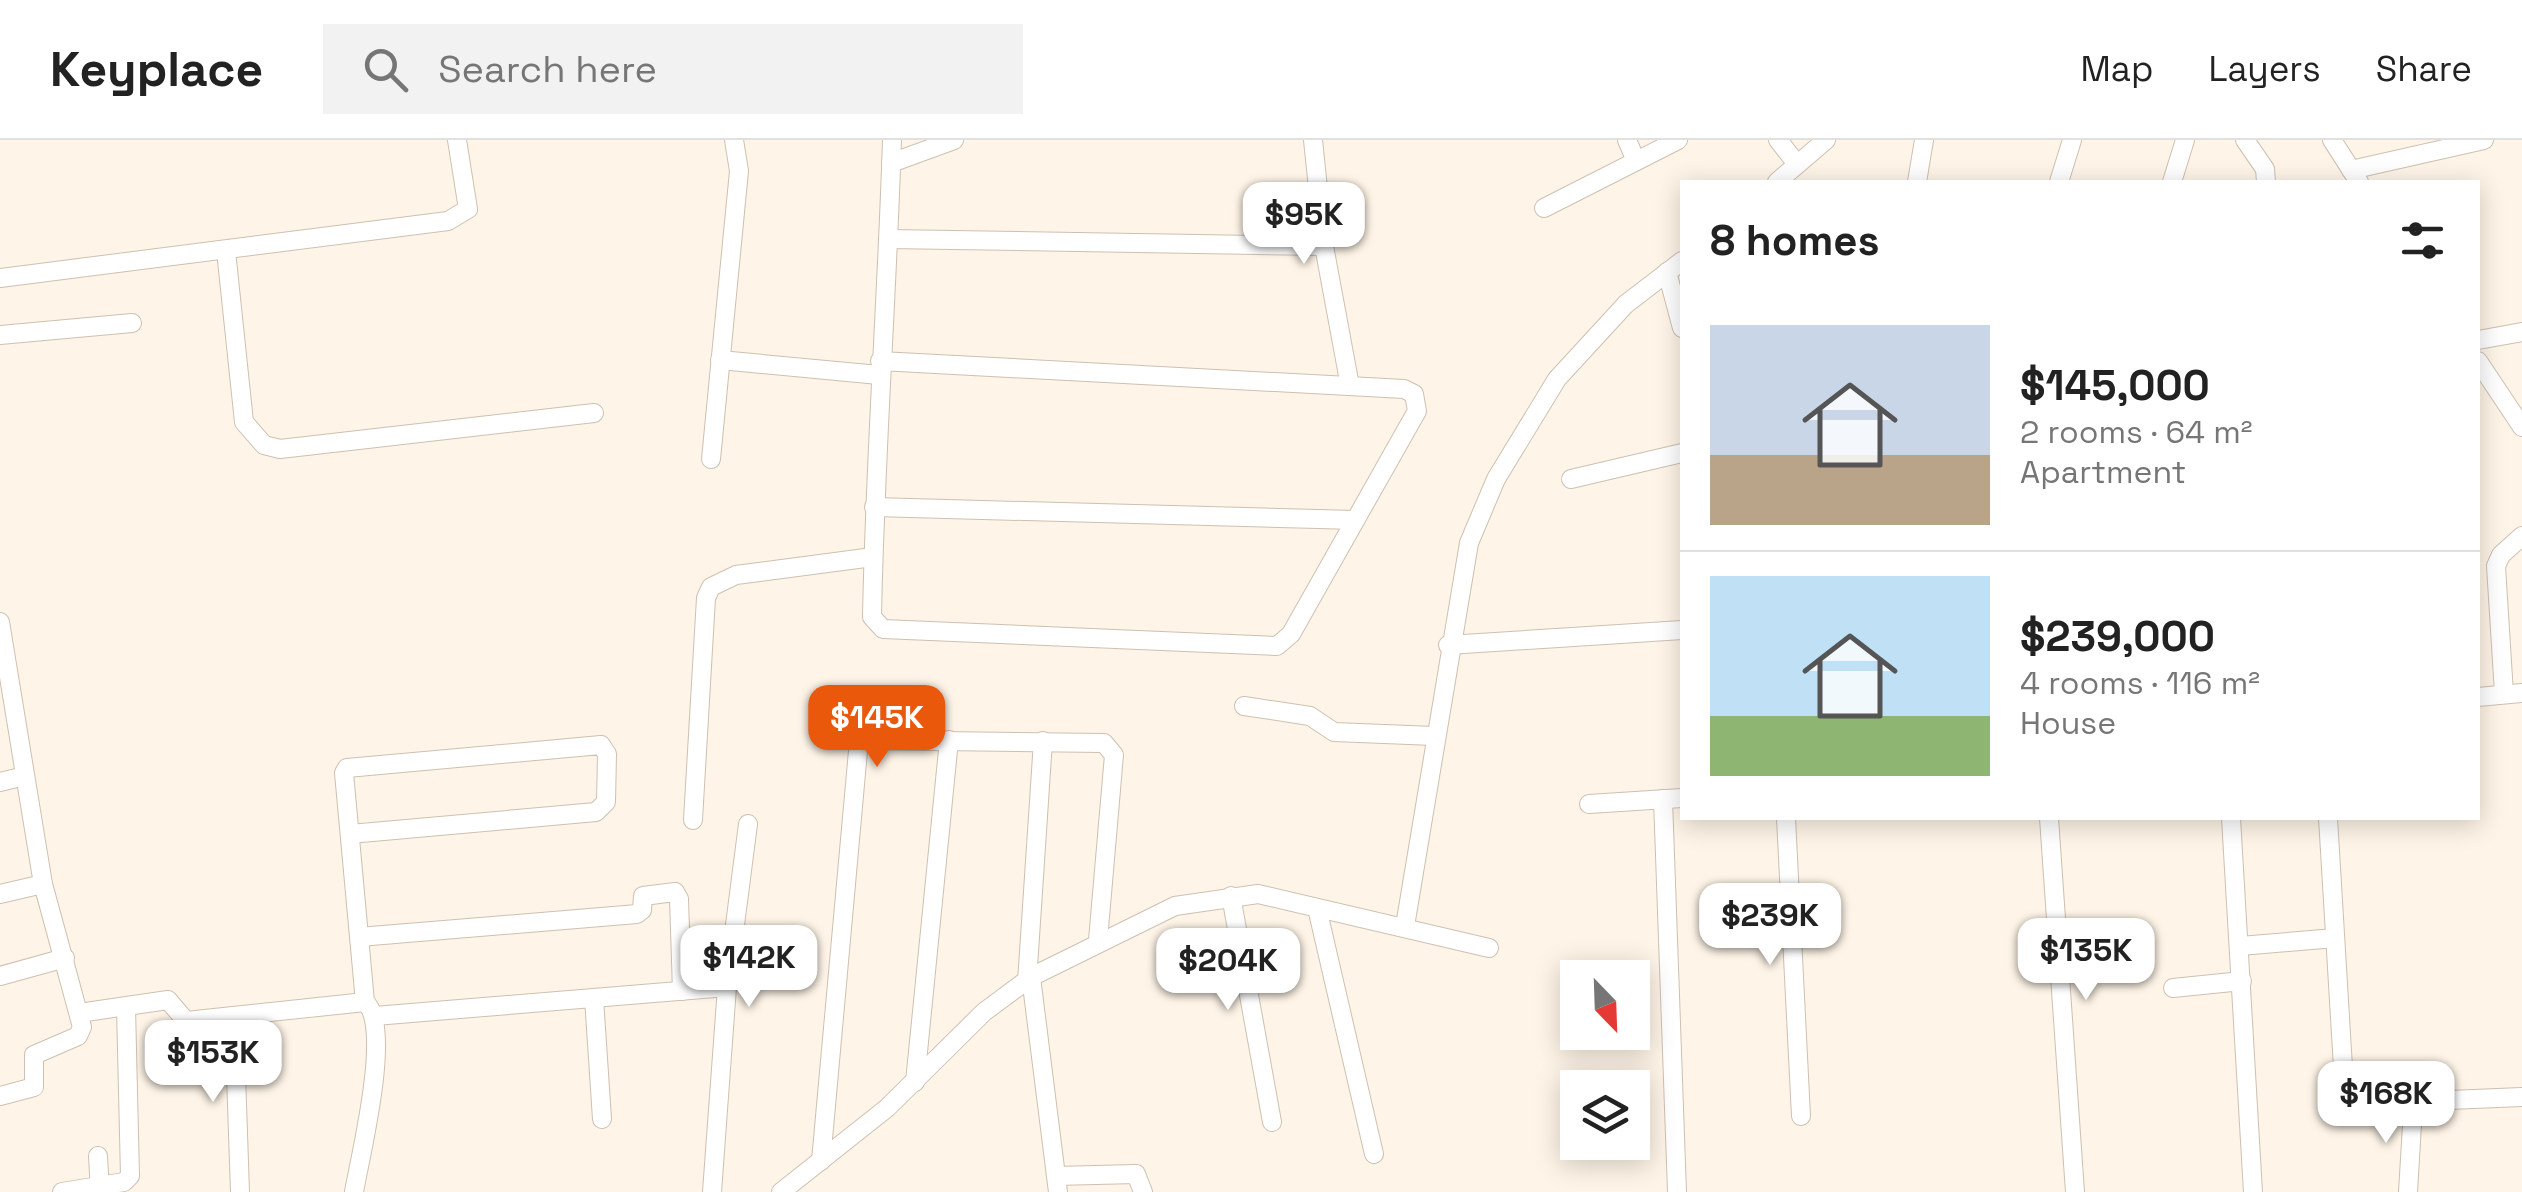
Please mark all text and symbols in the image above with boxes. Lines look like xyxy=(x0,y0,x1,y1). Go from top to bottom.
search box xyxy=(323,24,1023,114)
text: Keyplace xyxy=(50,39,263,100)
icon: search xyxy=(358,42,413,97)
text: Search here xyxy=(438,45,657,93)
text: Map xyxy=(2080,47,2153,91)
text: Layers xyxy=(2208,47,2321,91)
text: Share xyxy=(2376,47,2472,91)
pin: $95K xyxy=(1245,182,1363,267)
text: $95K xyxy=(1265,194,1343,234)
icon: filters xyxy=(2395,213,2450,268)
text: 8 homes xyxy=(1710,214,1880,267)
text: $145,000 xyxy=(2020,359,2210,412)
icon: home xyxy=(1790,365,1910,485)
text: 2 rooms · 64 m² xyxy=(2020,412,2252,452)
text: Apartment xyxy=(2020,452,2186,492)
text: $239,000 xyxy=(2020,610,2215,663)
icon: home xyxy=(1790,616,1910,736)
text: 4 rooms · 116 m² xyxy=(2020,663,2260,703)
pin: $145K xyxy=(807,685,947,770)
text: $145K xyxy=(830,697,924,737)
text: House xyxy=(2020,703,2116,743)
pin: $239K xyxy=(1700,883,1840,968)
text: $239K xyxy=(1721,895,1819,935)
pin: $135K xyxy=(2016,918,2156,1003)
pin: $142K xyxy=(679,925,819,1010)
pin: $204K xyxy=(1158,928,1298,1013)
text: $135K xyxy=(2040,930,2132,970)
text: $142K xyxy=(702,937,796,977)
text: $204K xyxy=(1178,940,1278,980)
north arrow xyxy=(1560,960,1650,1050)
map controls xyxy=(1560,960,1650,1160)
pin: $153K xyxy=(143,1020,283,1105)
text: $153K xyxy=(167,1032,259,1072)
pin: $168K xyxy=(2316,1061,2456,1146)
button: layers xyxy=(1560,1070,1650,1160)
text: $168K xyxy=(2340,1073,2432,1113)

